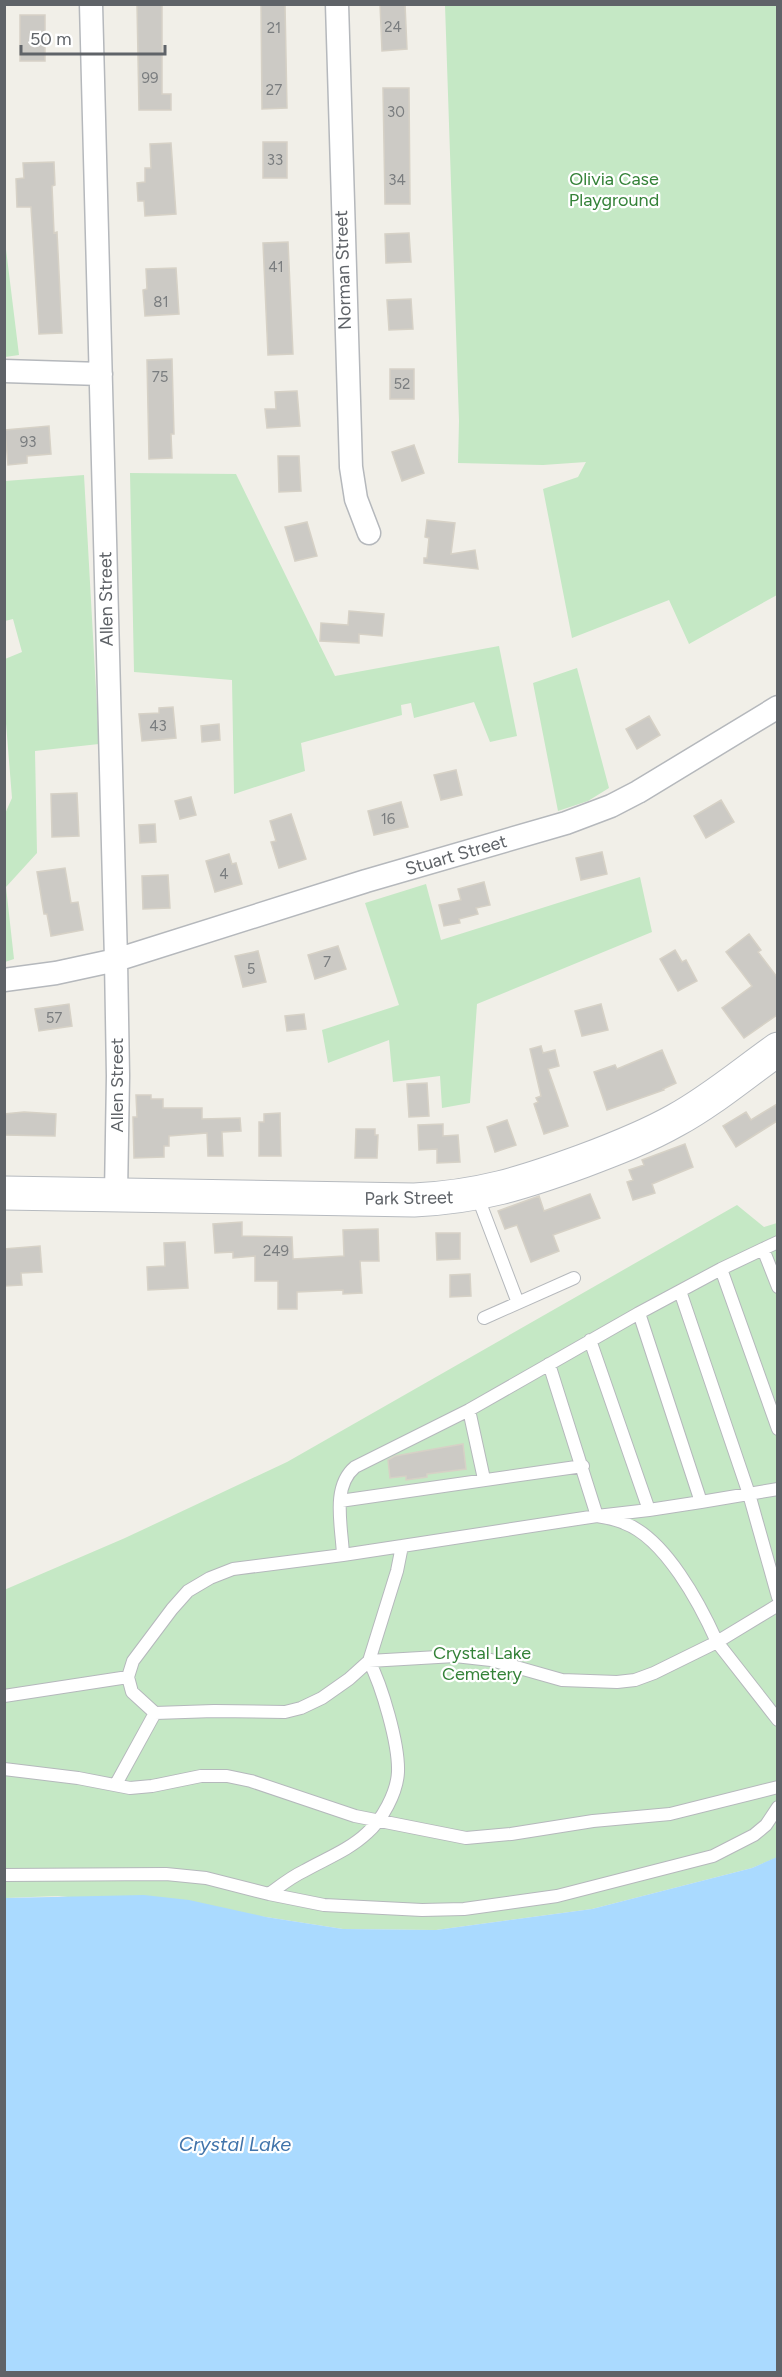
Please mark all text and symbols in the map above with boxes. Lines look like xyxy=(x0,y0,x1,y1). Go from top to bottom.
scale bar xyxy=(21,18,165,56)
house number: 24 xyxy=(384,18,402,36)
house number: 21 xyxy=(267,19,281,37)
text: 50 m xyxy=(30,28,72,50)
house number: 99 xyxy=(142,69,158,87)
house number: 27 xyxy=(266,81,282,99)
house number: 30 xyxy=(387,103,405,121)
house number: 33 xyxy=(267,151,283,169)
park label: Olivia Case Playground xyxy=(569,168,659,211)
house number: 34 xyxy=(388,171,406,189)
street label: Norman Street xyxy=(330,210,356,330)
house number: 41 xyxy=(268,258,284,276)
house number: 81 xyxy=(153,293,169,311)
house number: 75 xyxy=(152,368,168,386)
house number: 52 xyxy=(393,375,411,393)
house number: 93 xyxy=(20,433,36,451)
street label: Allen Street xyxy=(94,551,118,647)
house number: 43 xyxy=(149,717,167,735)
house number: 16 xyxy=(381,810,396,828)
street label: Stuart Street xyxy=(403,830,510,880)
house number: 4 xyxy=(219,865,229,883)
house number: 7 xyxy=(323,953,331,971)
house number: 5 xyxy=(247,960,255,978)
house number: 57 xyxy=(46,1009,62,1027)
street label: Allen Street xyxy=(106,1037,128,1132)
street label: Park Street xyxy=(364,1186,454,1210)
house number: 249 xyxy=(263,1242,289,1260)
park label: Crystal Lake Cemetery xyxy=(433,1642,531,1685)
water label: Crystal Lake xyxy=(179,2132,291,2156)

